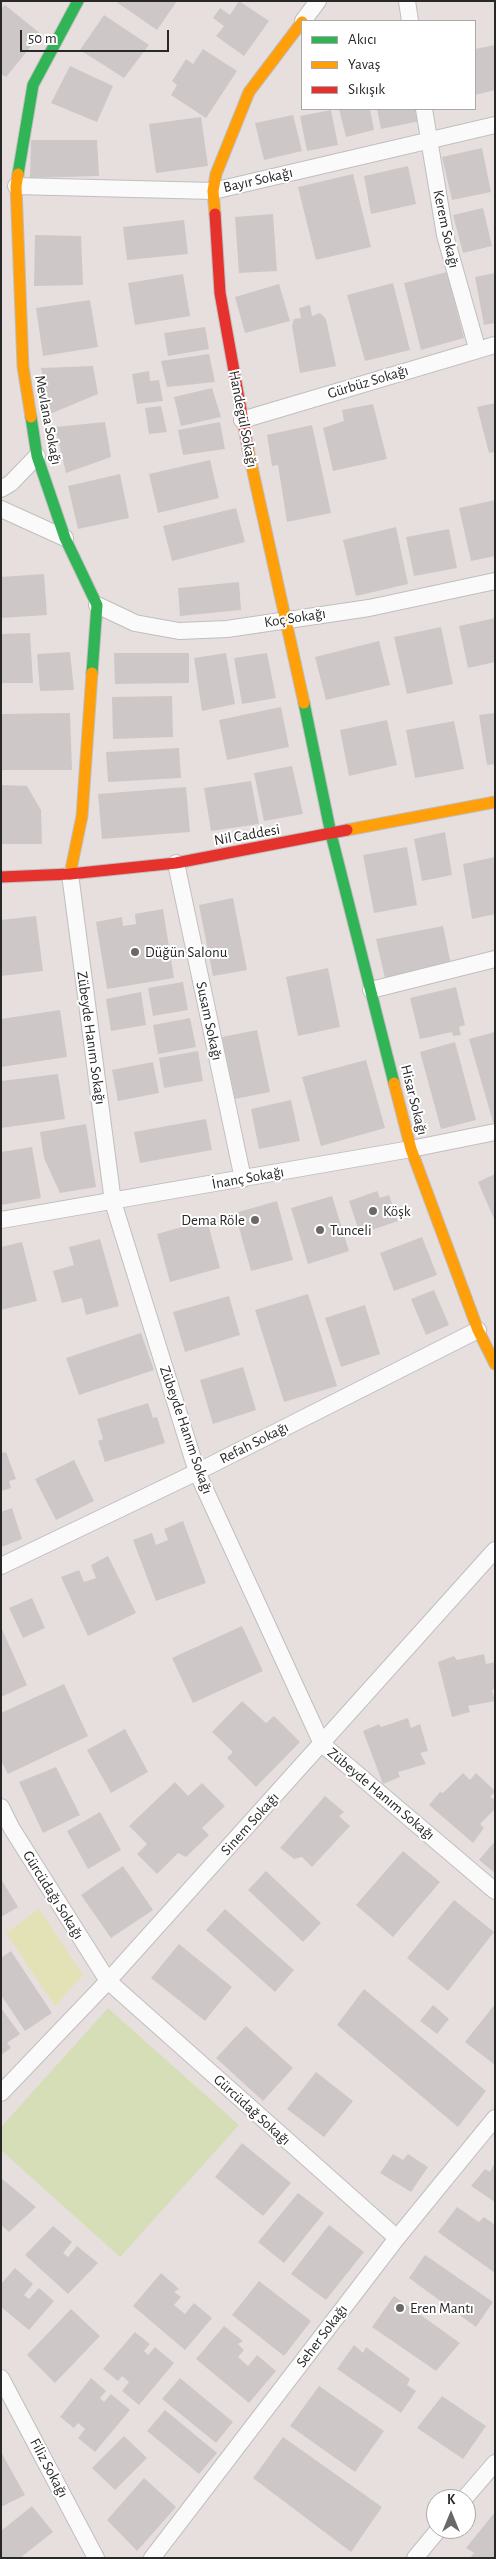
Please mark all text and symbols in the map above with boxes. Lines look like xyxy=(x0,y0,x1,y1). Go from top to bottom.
scale bar xyxy=(22,20,171,52)
legend xyxy=(301,20,476,110)
text: 50 m xyxy=(28,31,57,46)
text: Akıcı xyxy=(348,32,377,47)
text: Yavaş xyxy=(348,57,380,72)
text: Sıkışık xyxy=(348,82,385,97)
street label: Bayır Sokağı xyxy=(222,163,294,197)
street label: Kerem Sokağı xyxy=(429,188,463,270)
street label: Gürbüz Sokağı xyxy=(325,361,411,403)
street label: Handegül Sokağı xyxy=(225,369,261,469)
street label: Mevlana Sokağı xyxy=(30,374,66,466)
street label: Koç Sokağı xyxy=(263,604,327,632)
street label: Nil Caddesi xyxy=(213,820,281,850)
place label: Düğün Salonu xyxy=(145,943,227,961)
marker: Düğün Salonu xyxy=(129,946,141,958)
street label: Zübeyde Hanım Sokağı xyxy=(73,970,109,1106)
street label: Susam Sokağı xyxy=(192,980,226,1062)
street label: Hisar Sokağı xyxy=(397,1063,431,1137)
street label: İnanç Sokağı xyxy=(211,1163,285,1193)
place label: Köşk xyxy=(383,1202,411,1220)
marker: Köşk xyxy=(367,1205,379,1217)
place label: Dema Röle xyxy=(181,1211,245,1229)
marker: Dema Röle xyxy=(249,1214,261,1226)
place label: Tunceli xyxy=(330,1221,372,1239)
marker: Tunceli xyxy=(314,1224,326,1236)
street label: Zübeyde Hanım Sokağı xyxy=(156,1364,216,1496)
street label: Refah Sokağı xyxy=(217,1418,291,1468)
street label: Zübeyde Hanım Sokağı xyxy=(324,1744,438,1844)
street label: Sinem Sokağı xyxy=(217,1789,283,1859)
street label: Gürcüdağı Sokağı xyxy=(19,1847,87,1943)
street label: Gürcüdağ Sokağı xyxy=(210,2071,294,2149)
place label: Eren Mantı xyxy=(410,2299,474,2317)
street label: Seher Sokağı xyxy=(292,2301,352,2371)
marker: Eren Mantı xyxy=(394,2302,406,2314)
street label: Filiz Sokağı xyxy=(26,2435,72,2501)
north arrow xyxy=(426,2489,476,2539)
text: K xyxy=(447,2493,455,2507)

